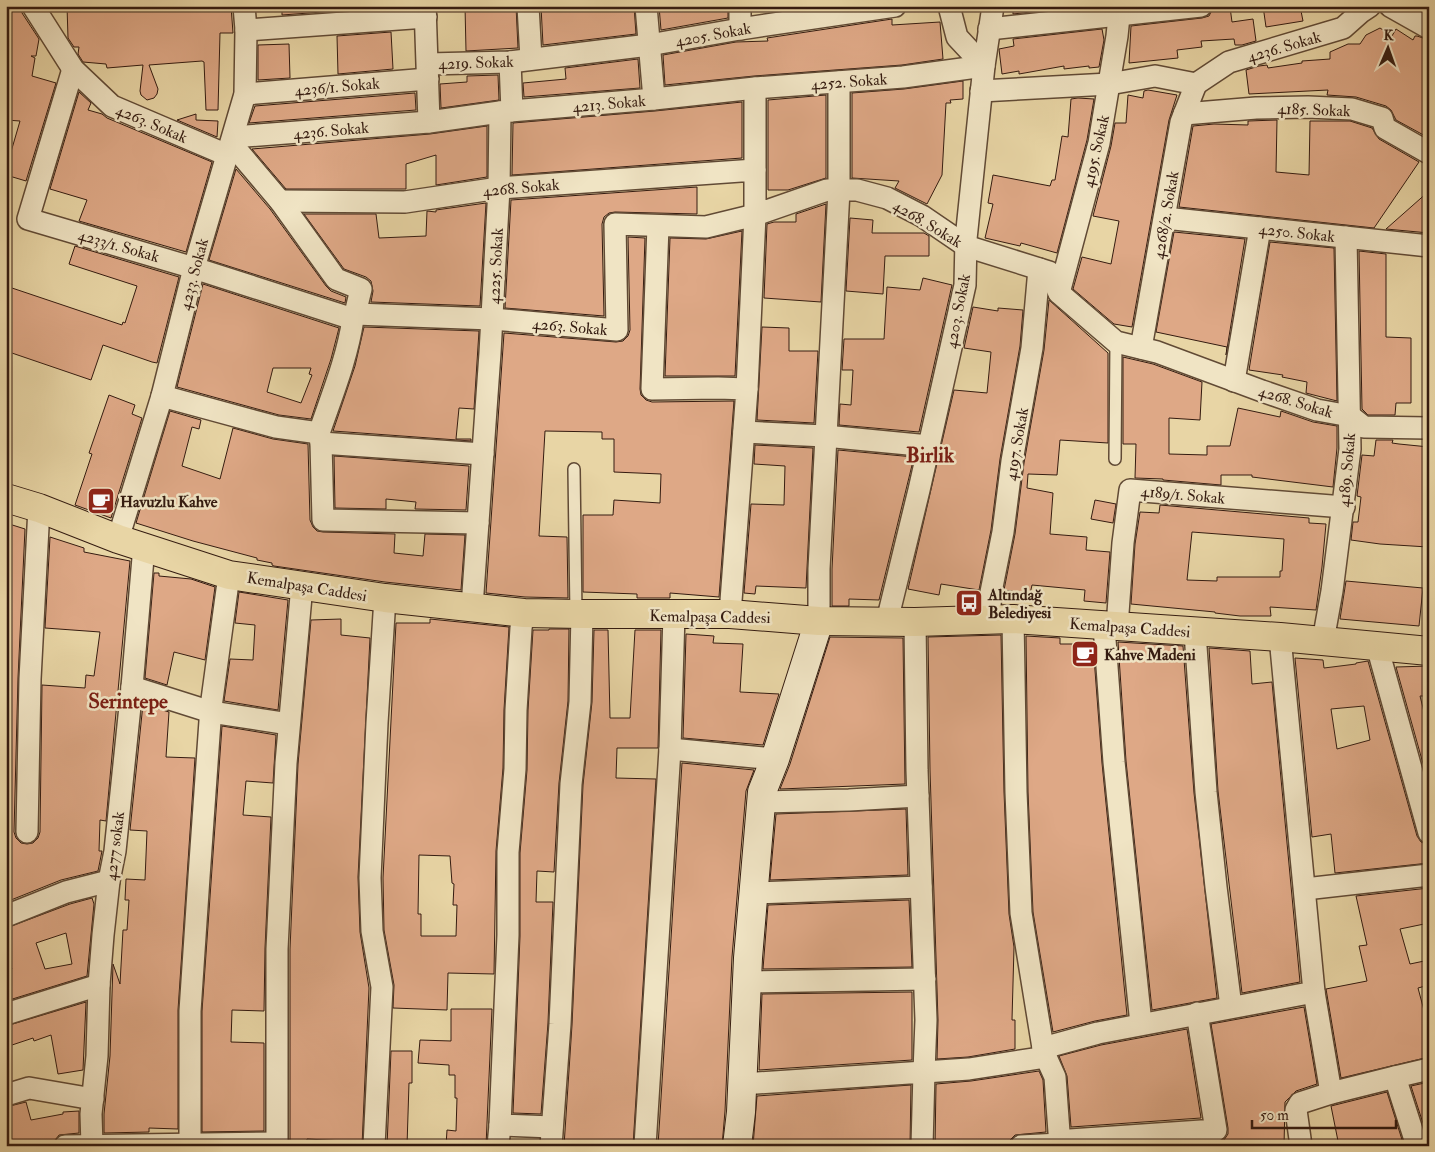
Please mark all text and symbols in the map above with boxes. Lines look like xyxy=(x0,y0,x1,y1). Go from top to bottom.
street label: 4205. Sokak xyxy=(674,18,753,51)
north arrow xyxy=(1362,22,1412,72)
street label: 4236. Sokak xyxy=(1245,27,1324,67)
text: K xyxy=(1383,27,1395,44)
street label: 4219. Sokak xyxy=(438,52,514,74)
street label: 4252. Sokak xyxy=(810,69,888,95)
street label: 4236/1. Sokak xyxy=(294,73,381,101)
street label: 4213. Sokak xyxy=(572,91,647,117)
street label: 4185. Sokak xyxy=(1277,99,1351,121)
street label: 4263. Sokak xyxy=(113,100,191,148)
street label: 4195. Sokak xyxy=(1078,113,1114,190)
street label: 4236. Sokak xyxy=(293,118,370,144)
street label: 4268/2. Sokak xyxy=(1148,169,1184,261)
street label: 4268. Sokak xyxy=(482,175,561,201)
street label: 4268. Sokak xyxy=(889,195,966,252)
street label: 4250. Sokak xyxy=(1258,219,1336,247)
street label: 4233/1. Sokak xyxy=(76,225,162,267)
street label: 4225. Sokak xyxy=(484,227,508,305)
street label: 4233. Sokak xyxy=(175,236,213,312)
street label: 4203. Sokak xyxy=(941,272,975,350)
street label: 4263. Sokak xyxy=(531,314,609,340)
street label: 4268. Sokak xyxy=(1256,381,1336,423)
street label: 4197. Sokak xyxy=(1001,406,1033,482)
street label: 4189. Sokak xyxy=(1334,432,1360,508)
district label: Birlik xyxy=(906,442,955,469)
street label: 4189/1. Sokak xyxy=(1140,481,1226,509)
cafe icon: Havuzlu Kahve xyxy=(86,486,116,516)
place label: Havuzlu Kahve xyxy=(120,492,218,512)
street label: Kemalpaşa Caddesi xyxy=(245,568,368,607)
place label: Altındağ Belediyesi xyxy=(987,585,1052,624)
bus stop icon: Altındağ Belediyesi xyxy=(954,588,984,618)
street label: Kemalpaşa Caddesi xyxy=(649,606,771,629)
street label: Kemalpaşa Caddesi xyxy=(1069,614,1191,643)
cafe icon: Kahve Madeni xyxy=(1070,639,1100,669)
place label: Kahve Madeni xyxy=(1104,645,1196,665)
district label: Serintepe xyxy=(88,688,168,715)
street label: 4277 sokak xyxy=(101,810,129,882)
scale bar xyxy=(1252,1097,1396,1129)
text: 50 m xyxy=(1260,1106,1289,1125)

